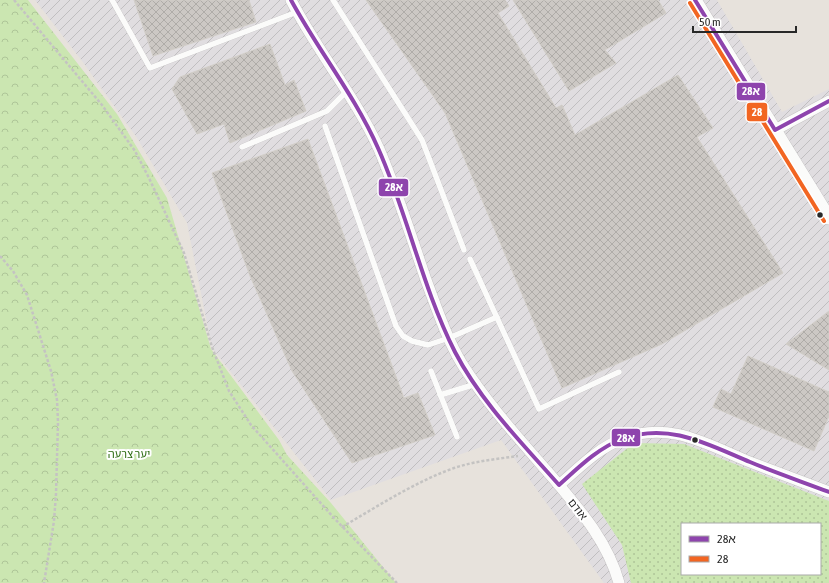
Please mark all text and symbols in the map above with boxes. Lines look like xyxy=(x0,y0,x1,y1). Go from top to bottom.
scale bar xyxy=(693,8,796,34)
text: 50 m xyxy=(699,15,721,29)
line badge: 28א xyxy=(736,82,766,101)
text: 28א xyxy=(742,85,760,97)
line badge: 28 xyxy=(746,102,768,122)
text: 28 xyxy=(752,106,762,118)
line badge: 28א xyxy=(378,178,409,197)
text: 28א xyxy=(385,181,403,193)
unlabelled marker xyxy=(815,210,825,220)
line badge: 28א xyxy=(611,428,641,447)
text: 28א xyxy=(617,432,635,444)
unlabelled marker xyxy=(690,435,700,445)
park label: יער צרעה xyxy=(108,448,150,460)
street label: אודם xyxy=(566,496,590,522)
legend xyxy=(681,523,821,575)
text: 28א xyxy=(717,532,736,546)
text: 28 xyxy=(717,552,729,566)

